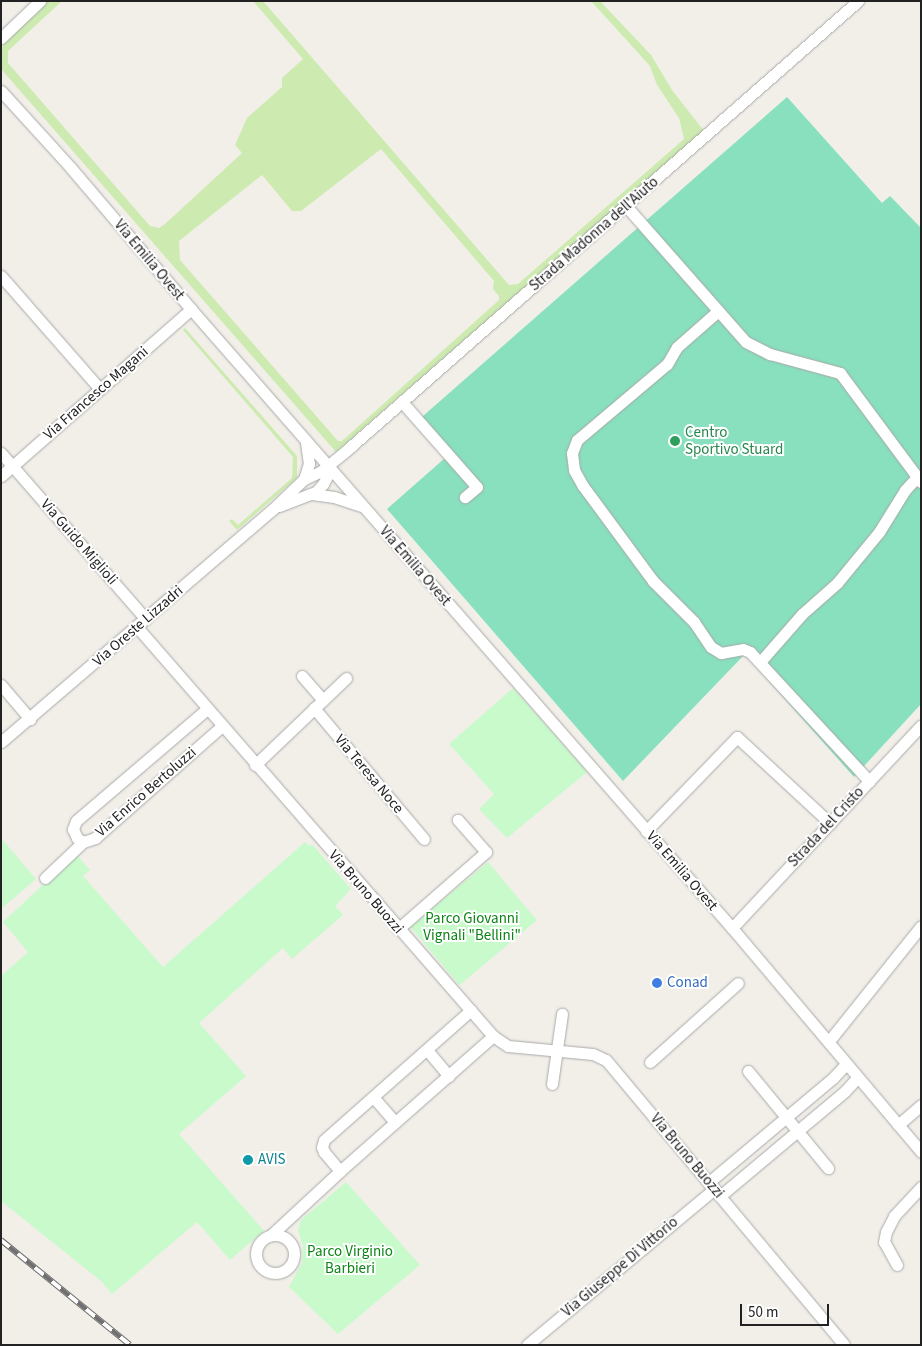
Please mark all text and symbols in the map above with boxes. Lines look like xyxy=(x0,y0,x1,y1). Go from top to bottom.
street label: Strada Madonna dell'Aiuto xyxy=(526,173,662,295)
street label: Via Emilia Ovest xyxy=(110,216,188,304)
street label: Via Francesco Magani xyxy=(40,343,152,443)
place label: Centro Sportivo Stuard xyxy=(685,423,783,458)
marker: Centro Sportivo Stuard xyxy=(669,435,681,447)
street label: Via Guido Miglioli xyxy=(37,495,121,589)
street label: Via Emilia Ovest xyxy=(376,523,454,609)
street label: Via Oreste Lizzadri xyxy=(89,582,187,670)
street label: Via Teresa Noce xyxy=(331,731,407,817)
street label: Via Enrico Bertoluzzi xyxy=(92,743,200,841)
street label: Strada del Cristo xyxy=(784,783,868,871)
street label: Via Emilia Ovest xyxy=(643,828,721,914)
street label: Via Bruno Buozzi xyxy=(325,846,407,938)
park label: Parco Giovanni Vignali "Bellini" xyxy=(423,909,521,944)
place label: Conad xyxy=(667,974,708,992)
marker: Conad xyxy=(651,977,663,989)
street label: Via Bruno Buozzi xyxy=(646,1110,728,1202)
place label: AVIS xyxy=(258,1151,286,1169)
marker: AVIS xyxy=(242,1154,254,1166)
street label: Via Giuseppe Di Vittorio xyxy=(558,1213,682,1321)
park label: Parco Virginio Barbieri xyxy=(307,1242,393,1277)
scale bar xyxy=(742,1294,831,1326)
text: 50 m xyxy=(748,1302,778,1323)

